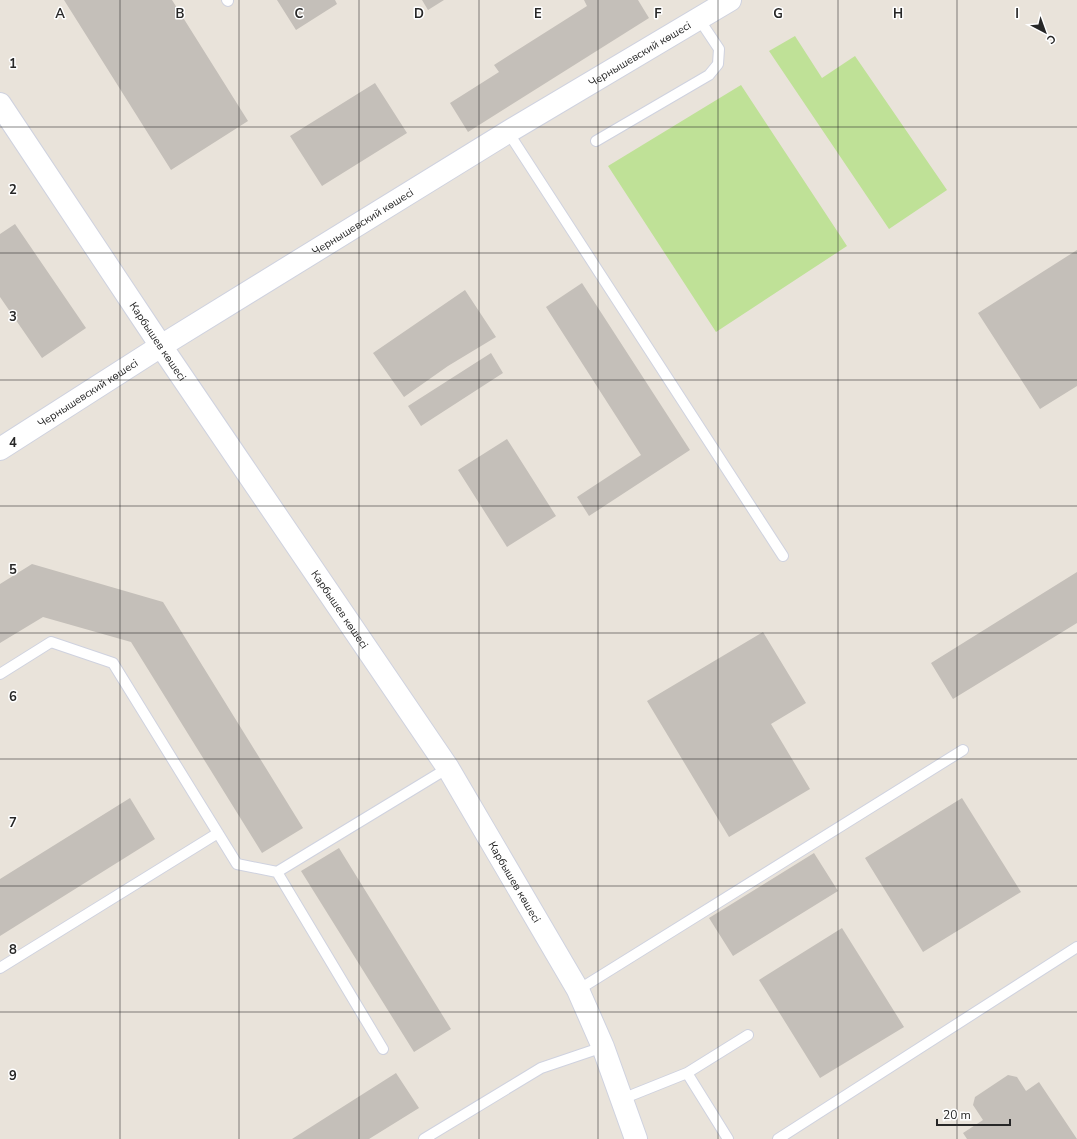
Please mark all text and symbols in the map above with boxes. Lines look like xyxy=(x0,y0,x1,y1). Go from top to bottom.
text: A xyxy=(55,5,65,23)
text: B xyxy=(176,5,185,23)
text: C xyxy=(295,5,304,23)
text: D xyxy=(414,5,424,23)
text: E xyxy=(534,5,542,23)
text: F xyxy=(654,5,662,23)
text: G xyxy=(773,5,783,23)
text: H xyxy=(893,5,903,23)
text: I xyxy=(1015,5,1019,23)
north arrow xyxy=(1025,12,1065,52)
street label: Чернышевский көшесі xyxy=(586,17,694,90)
text: С xyxy=(1043,31,1059,48)
text: 1 xyxy=(9,55,17,73)
text: 2 xyxy=(9,181,17,199)
street label: Чернышевский көшесі xyxy=(309,185,416,259)
street label: Карбышев көшесі xyxy=(126,299,190,384)
text: 3 xyxy=(9,308,17,326)
street label: Чернышевский көшесі xyxy=(34,355,141,431)
text: 4 xyxy=(9,434,17,452)
text: 5 xyxy=(9,561,17,579)
street label: Карбышев көшесі xyxy=(308,567,372,652)
text: 6 xyxy=(9,688,17,706)
text: 7 xyxy=(9,814,17,832)
street label: Карбышев көшесі xyxy=(485,838,544,925)
text: 8 xyxy=(9,941,17,959)
text: 9 xyxy=(9,1067,17,1085)
scale bar xyxy=(937,1101,1010,1127)
text: 20 m xyxy=(943,1107,971,1123)

